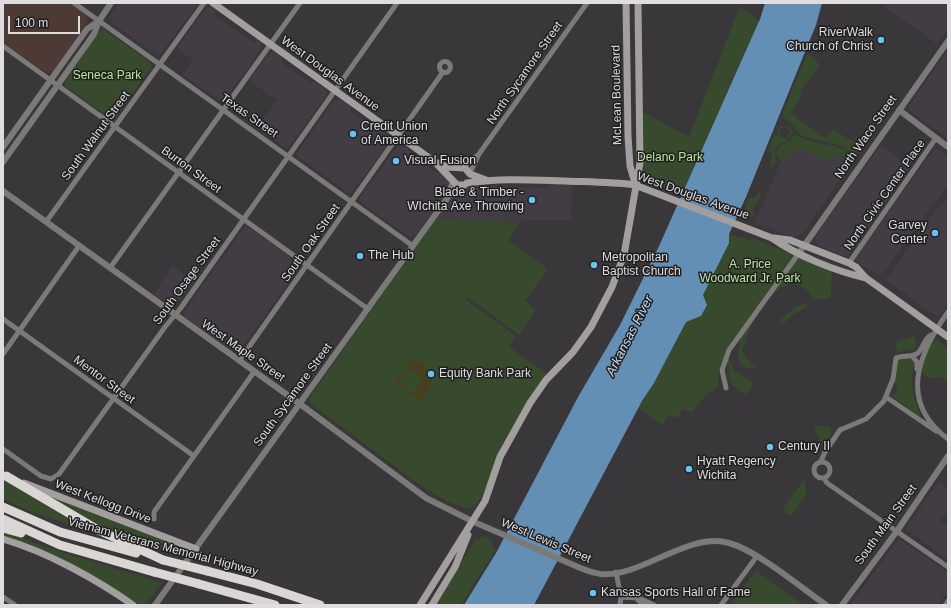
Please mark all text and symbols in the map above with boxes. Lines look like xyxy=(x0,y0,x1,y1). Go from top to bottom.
scale bar xyxy=(10,8,82,34)
text: 100 m xyxy=(15,16,48,30)
street label: North Sycamore Street xyxy=(484,19,566,127)
place label: RiverWalk Church of Christ xyxy=(786,26,873,54)
street label: West Douglas Avenue xyxy=(278,33,382,115)
marker: RiverWalk Church of Christ xyxy=(876,35,886,45)
street label: McLean Boulevard xyxy=(609,45,625,145)
park label: Seneca Park xyxy=(73,69,141,83)
street label: South Walnut Street xyxy=(59,89,133,183)
street label: Texas Street xyxy=(218,91,280,141)
street label: North Waco Street xyxy=(832,93,900,181)
place label: Credit Union of America xyxy=(361,120,428,148)
marker: Credit Union of America xyxy=(348,129,358,139)
street label: North Civic Center Place xyxy=(841,137,929,253)
street label: Burton Street xyxy=(158,143,224,197)
park label: Delano Park xyxy=(637,151,703,165)
place label: Visual Fusion xyxy=(404,154,476,168)
marker: Visual Fusion xyxy=(391,156,401,166)
street label: West Douglas Avenue xyxy=(635,169,751,223)
place label: Blade & Timber - WIchita Axe Throwing xyxy=(407,186,524,214)
marker: Blade & Timber - WIchita Axe Throwing xyxy=(527,195,537,205)
street label: South Oak Street xyxy=(279,201,343,285)
place label: Garvey Center xyxy=(888,219,927,247)
marker: Garvey Center xyxy=(930,228,940,238)
street label: South Osage Street xyxy=(150,234,224,328)
place label: The Hub xyxy=(368,249,414,263)
marker: The Hub xyxy=(355,251,365,261)
place label: Metropolitan Baptist Church xyxy=(602,251,681,279)
park label: A. Price Woodward Jr. Park xyxy=(699,258,801,286)
marker: Metropolitan Baptist Church xyxy=(589,260,599,270)
water label: Arkansas River xyxy=(603,293,657,379)
street label: West Maple Street xyxy=(199,317,287,385)
street label: South Sycamore Street xyxy=(251,341,335,449)
street label: Mentor Street xyxy=(70,353,138,407)
place label: Equity Bank Park xyxy=(439,367,531,381)
marker: Equity Bank Park xyxy=(426,369,436,379)
place label: Century II xyxy=(778,440,830,454)
marker: Century II xyxy=(765,442,775,452)
place label: Hyatt Regency Wichita xyxy=(697,455,776,483)
marker: Hyatt Regency Wichita xyxy=(684,464,694,474)
street label: West Kellogg Drive xyxy=(53,477,153,527)
street label: South Main Street xyxy=(852,482,920,568)
street label: Vietnam Veterans Memorial Highway xyxy=(66,515,260,579)
street label: West Lewis Street xyxy=(499,516,593,566)
place label: Kansas Sports Hall of Fame xyxy=(601,586,750,600)
marker: Kansas Sports Hall of Fame xyxy=(588,588,598,598)

